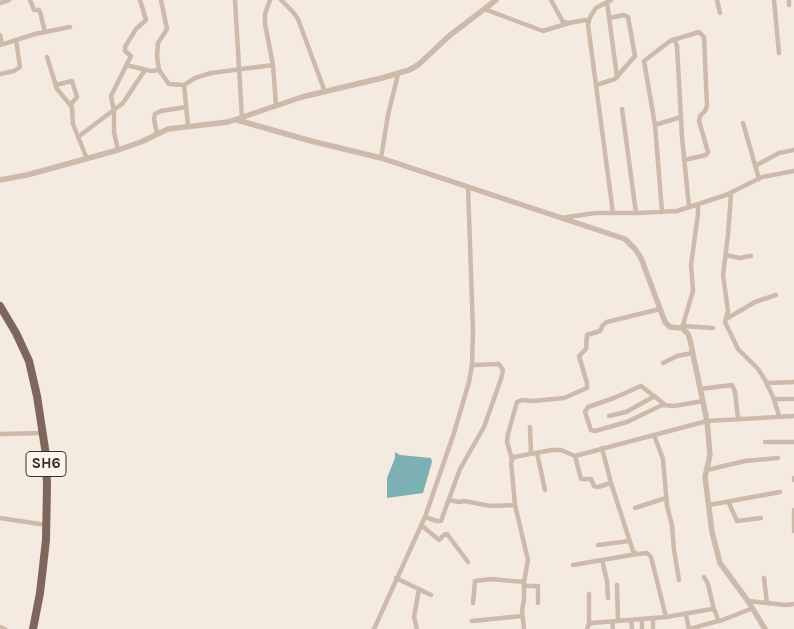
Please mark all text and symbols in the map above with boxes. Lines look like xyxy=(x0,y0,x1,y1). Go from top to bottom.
road number: SH6 xyxy=(26,452,66,476)

